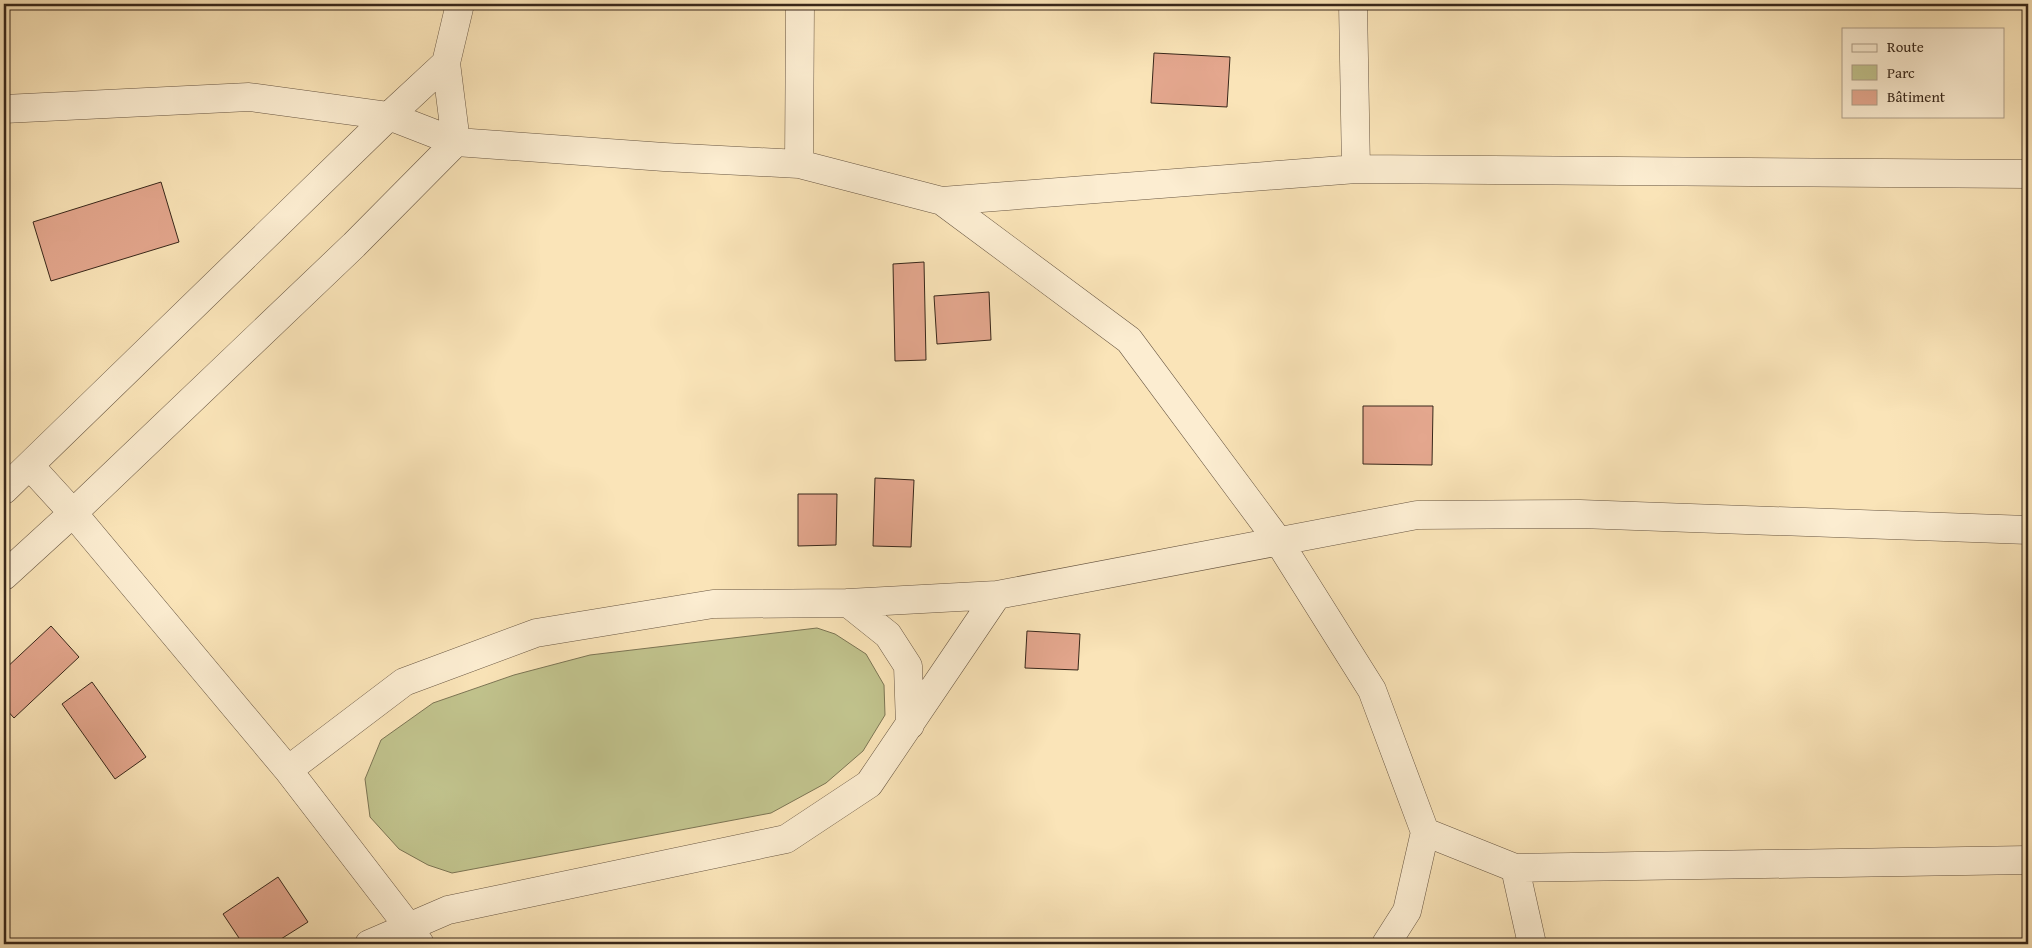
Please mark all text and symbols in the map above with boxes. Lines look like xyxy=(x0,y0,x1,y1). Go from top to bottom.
legend xyxy=(1842,28,2004,118)
text: Route xyxy=(1887,36,1924,57)
text: Parc xyxy=(1887,62,1915,83)
text: Bâtiment xyxy=(1887,86,1946,107)

